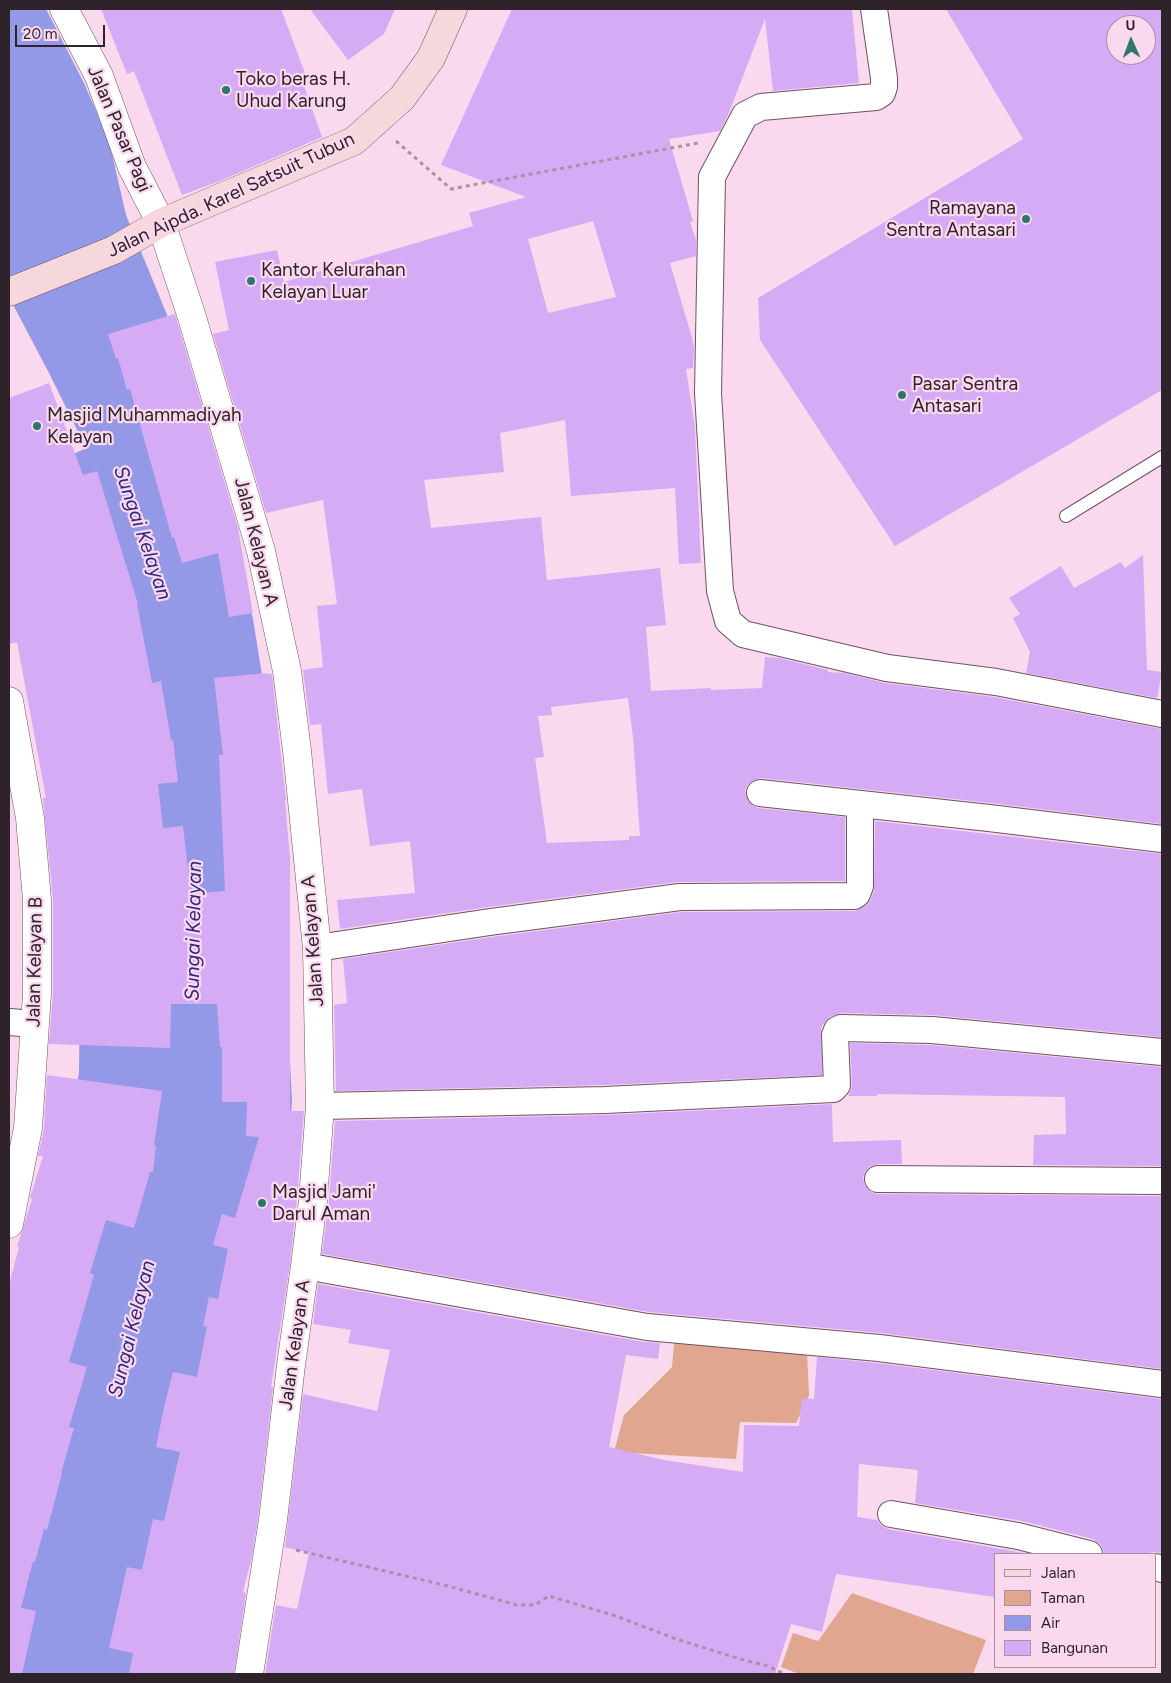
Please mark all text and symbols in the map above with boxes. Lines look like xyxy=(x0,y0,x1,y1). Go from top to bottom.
scale bar xyxy=(18,15,108,47)
north arrow xyxy=(1106,15,1156,65)
text: U xyxy=(1125,17,1136,34)
text: 20 m xyxy=(23,25,57,43)
street label: Jalan Pasar Pagi xyxy=(82,62,156,196)
place label: Toko beras H. Uhud Karung xyxy=(236,68,350,112)
marker: Toko beras H. Uhud Karung xyxy=(220,84,232,96)
street label: Jalan Aipda. Karel Satsuit Tubun xyxy=(104,128,358,262)
place label: Ramayana Sentra Antasari xyxy=(886,197,1016,241)
marker: Ramayana Sentra Antasari xyxy=(1020,213,1032,225)
place label: Kantor Kelurahan Kelayan Luar xyxy=(261,259,406,303)
marker: Kantor Kelurahan Kelayan Luar xyxy=(245,275,257,287)
place label: Pasar Sentra Antasari xyxy=(912,373,1018,417)
marker: Pasar Sentra Antasari xyxy=(896,389,908,401)
place label: Masjid Muhammadiyah Kelayan xyxy=(47,404,242,448)
marker: Masjid Muhammadiyah Kelayan xyxy=(31,420,43,432)
water label: Sungai Kelayan xyxy=(108,463,176,603)
street label: Jalan Kelayan A xyxy=(229,475,283,609)
water label: Sungai Kelayan xyxy=(181,861,207,1001)
street label: Jalan Kelayan A xyxy=(297,874,329,1008)
street label: Jalan Kelayan B xyxy=(22,897,48,1027)
place label: Masjid Jami' Darul Aman xyxy=(272,1181,376,1225)
marker: Masjid Jami' Darul Aman xyxy=(256,1197,268,1209)
water label: Sungai Kelayan xyxy=(103,1258,161,1400)
street label: Jalan Kelayan A xyxy=(275,1278,315,1412)
legend xyxy=(994,1553,1156,1668)
text: Jalan xyxy=(1041,1564,1076,1582)
text: Taman xyxy=(1041,1589,1085,1607)
text: Air xyxy=(1041,1614,1060,1632)
text: Bangunan xyxy=(1041,1639,1108,1657)

